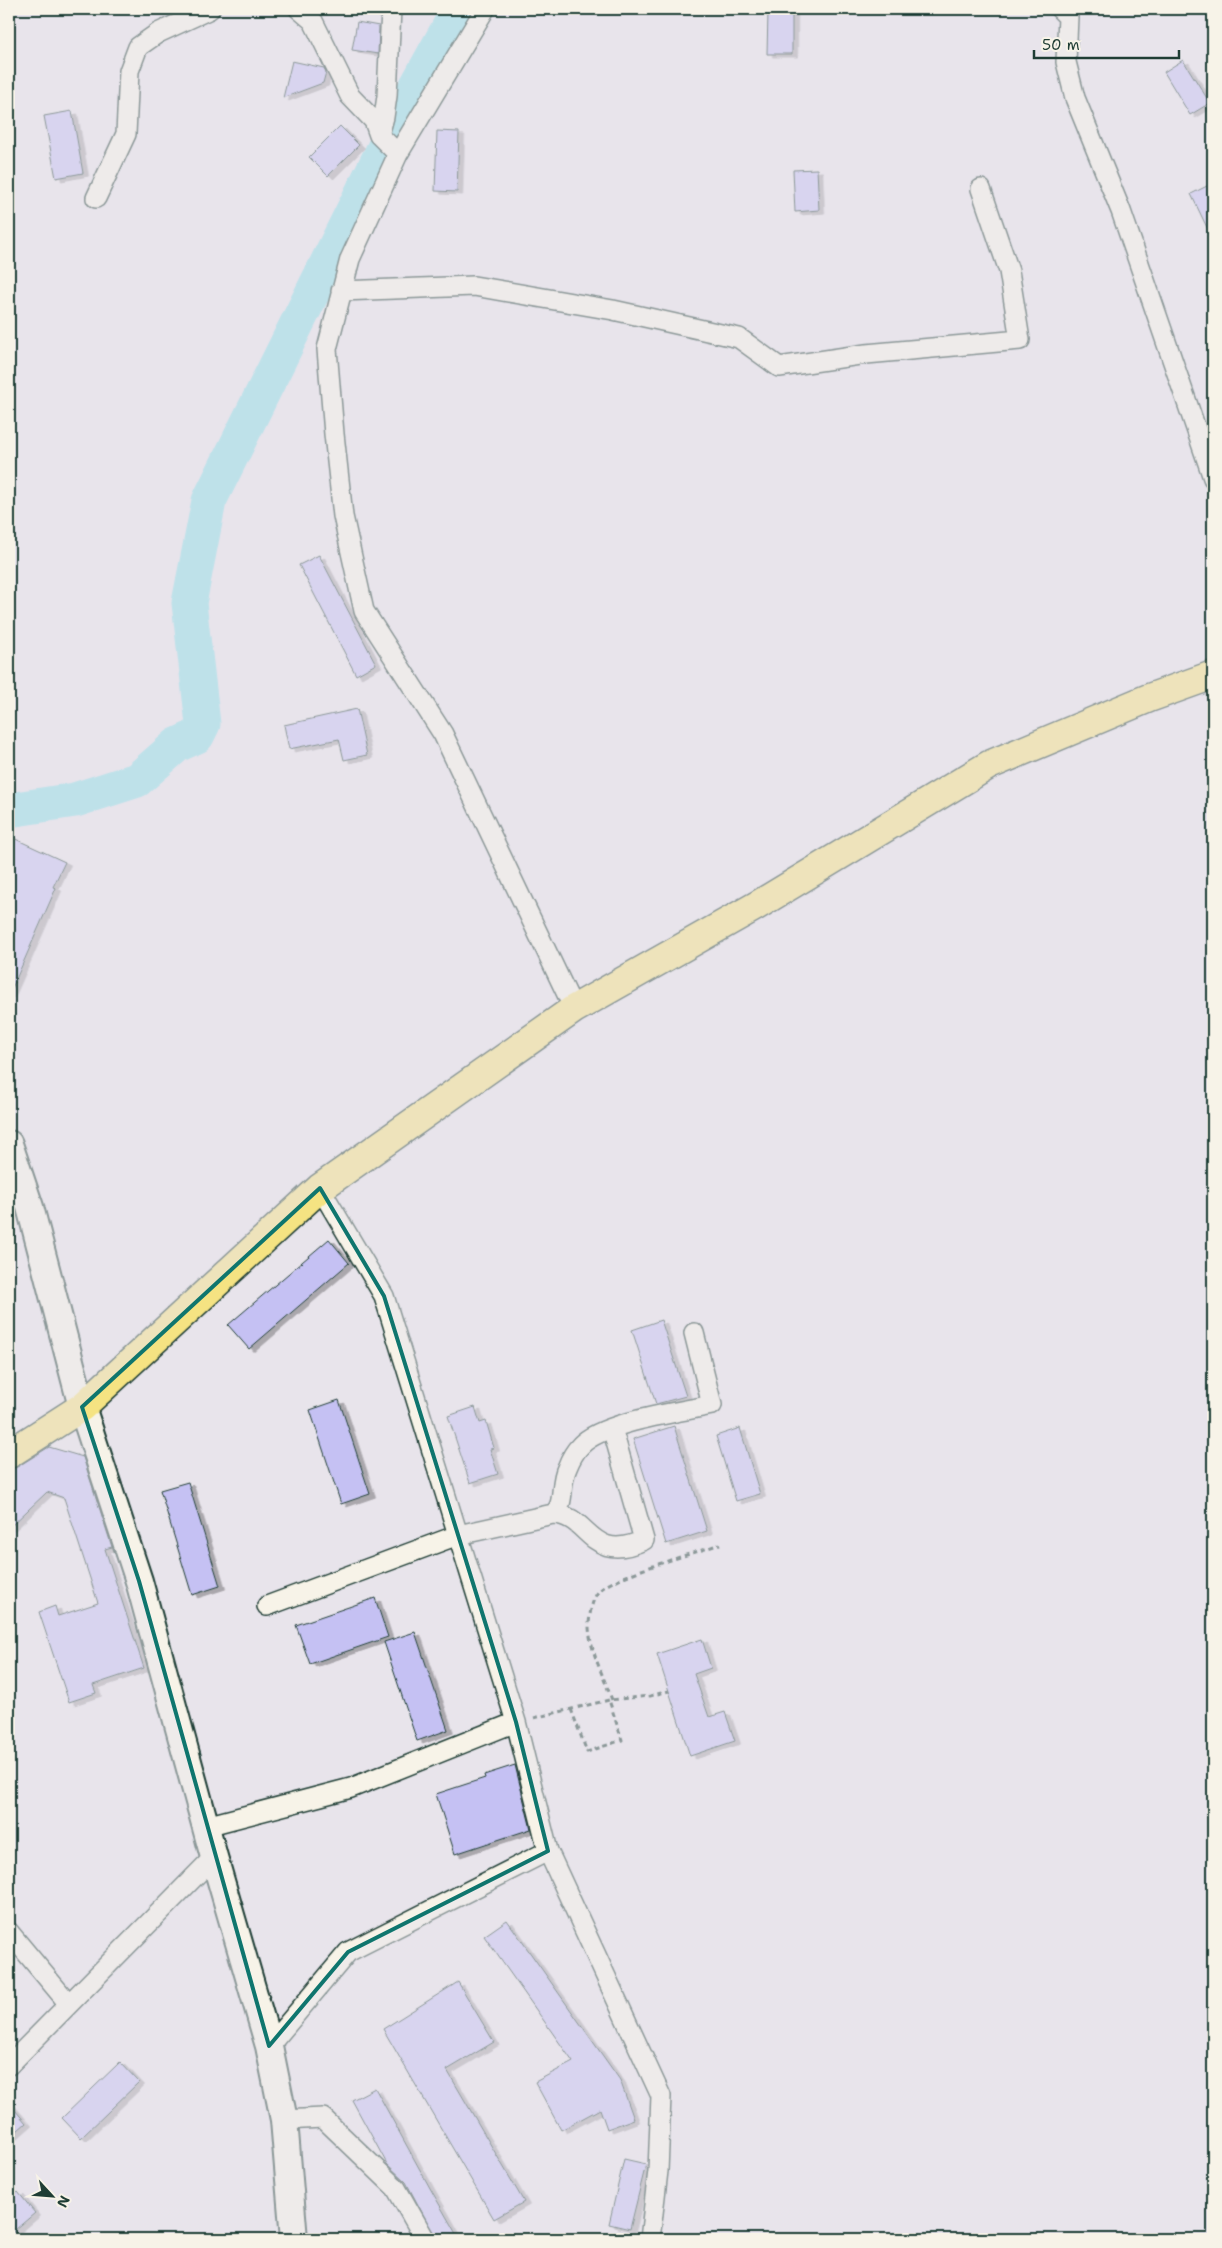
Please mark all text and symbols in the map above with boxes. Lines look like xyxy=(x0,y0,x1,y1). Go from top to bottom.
scale bar xyxy=(1034,28,1180,60)
text: 50 m xyxy=(1042,35,1080,55)
north arrow xyxy=(28,2170,78,2220)
text: N xyxy=(53,2193,74,2211)

